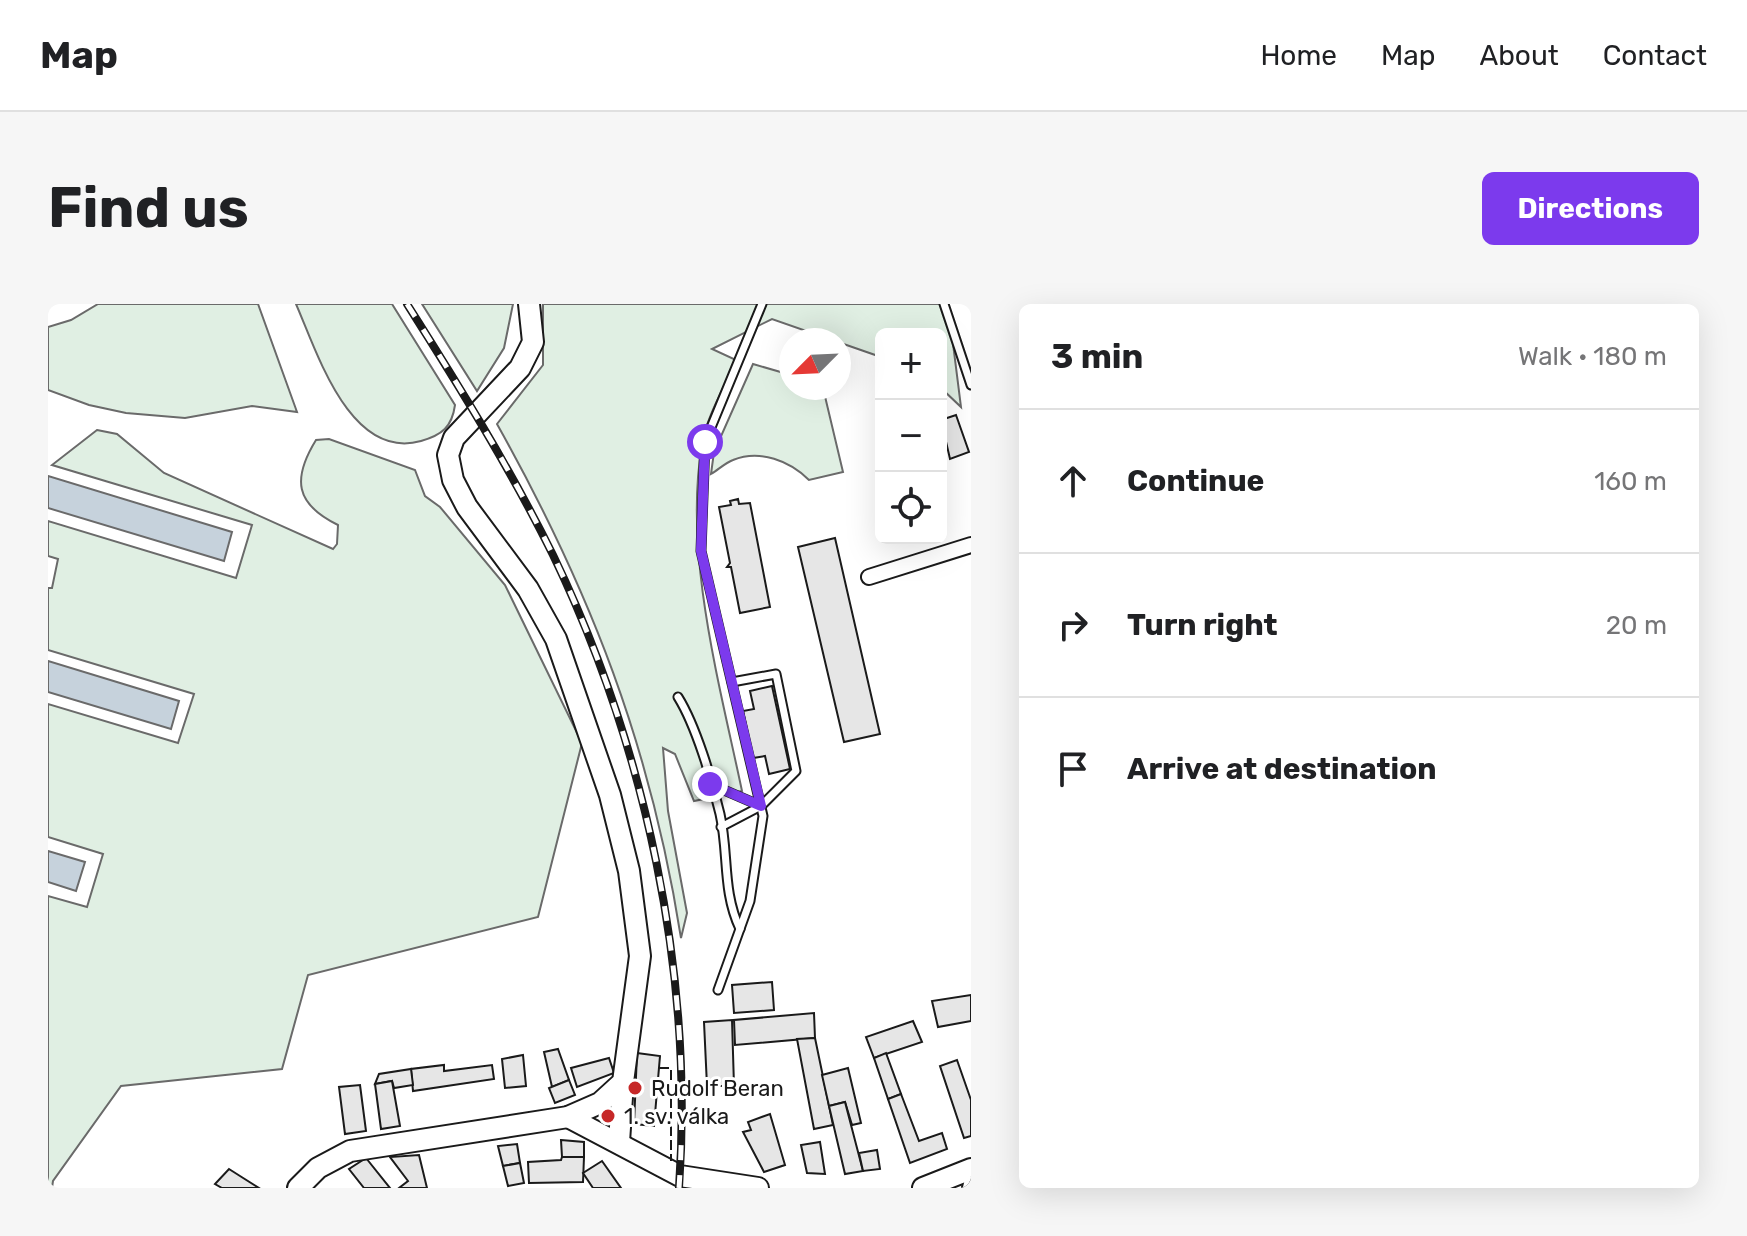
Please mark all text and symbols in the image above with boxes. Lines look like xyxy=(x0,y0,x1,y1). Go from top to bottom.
text: Map xyxy=(40,32,118,78)
text: Home xyxy=(1260,39,1337,72)
text: Map xyxy=(1381,39,1435,72)
text: About xyxy=(1479,39,1559,72)
text: Contact xyxy=(1603,39,1707,72)
button: Directions xyxy=(1482,172,1699,245)
text: Find us xyxy=(48,175,249,241)
north arrow xyxy=(779,328,851,400)
map controls xyxy=(875,328,947,544)
button: + xyxy=(875,328,947,400)
text: 3 min xyxy=(1051,336,1143,377)
text: Walk · 180 m xyxy=(1518,341,1667,372)
button: − xyxy=(875,400,947,472)
route start xyxy=(687,424,723,460)
icon: ahead xyxy=(1051,459,1095,503)
text: Continue xyxy=(1127,463,1264,499)
text: 160 m xyxy=(1594,466,1667,497)
button: locate xyxy=(875,472,947,544)
icon: right xyxy=(1051,603,1095,647)
text: Turn right xyxy=(1127,607,1278,643)
text: 20 m xyxy=(1606,610,1667,641)
icon: arrive xyxy=(1051,747,1095,791)
text: Arrive at destination xyxy=(1127,751,1437,787)
route end xyxy=(692,766,728,802)
place label: Rudolf Beran xyxy=(651,1075,784,1102)
marker: Rudolf Beran xyxy=(626,1079,644,1097)
place label: 1. sv. válka xyxy=(624,1103,729,1130)
marker: 1. sv. válka xyxy=(599,1107,617,1125)

